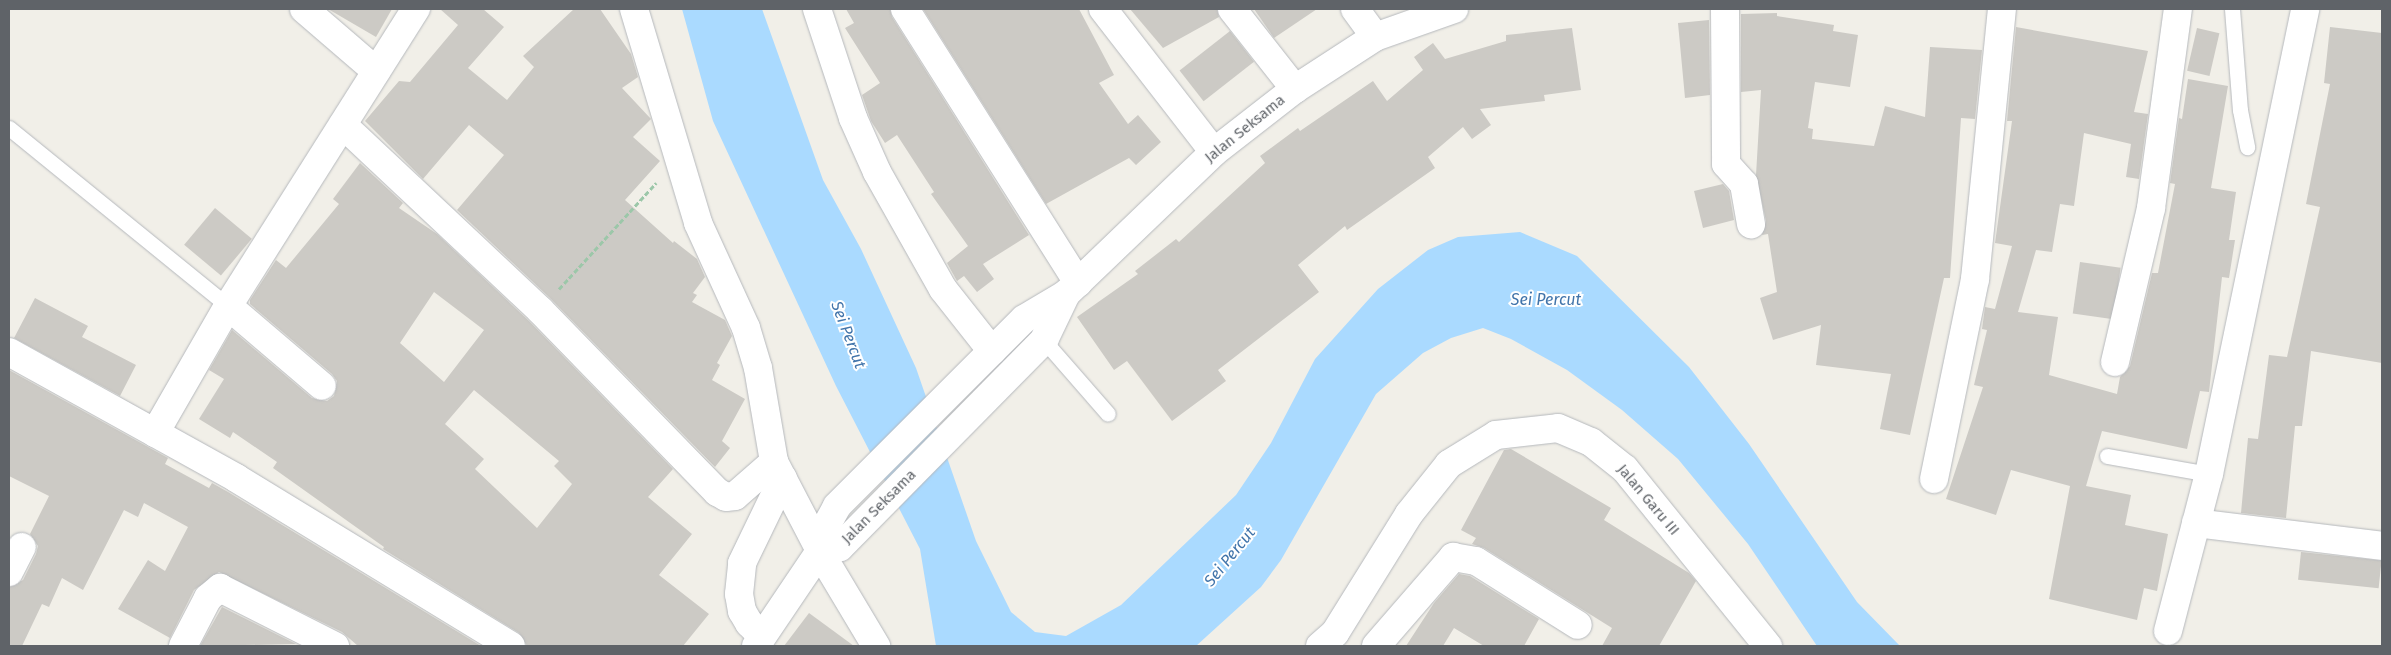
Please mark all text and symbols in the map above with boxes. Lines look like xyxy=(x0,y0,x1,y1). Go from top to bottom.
street label: Jalan Seksama xyxy=(1201,91,1289,167)
water label: Sei Percut xyxy=(1511,290,1581,310)
water label: Sei Percut xyxy=(826,299,870,371)
street label: Jalan Garu III xyxy=(1613,461,1683,539)
street label: Jalan Seksama xyxy=(838,466,920,548)
water label: Sei Percut xyxy=(1200,524,1260,590)

